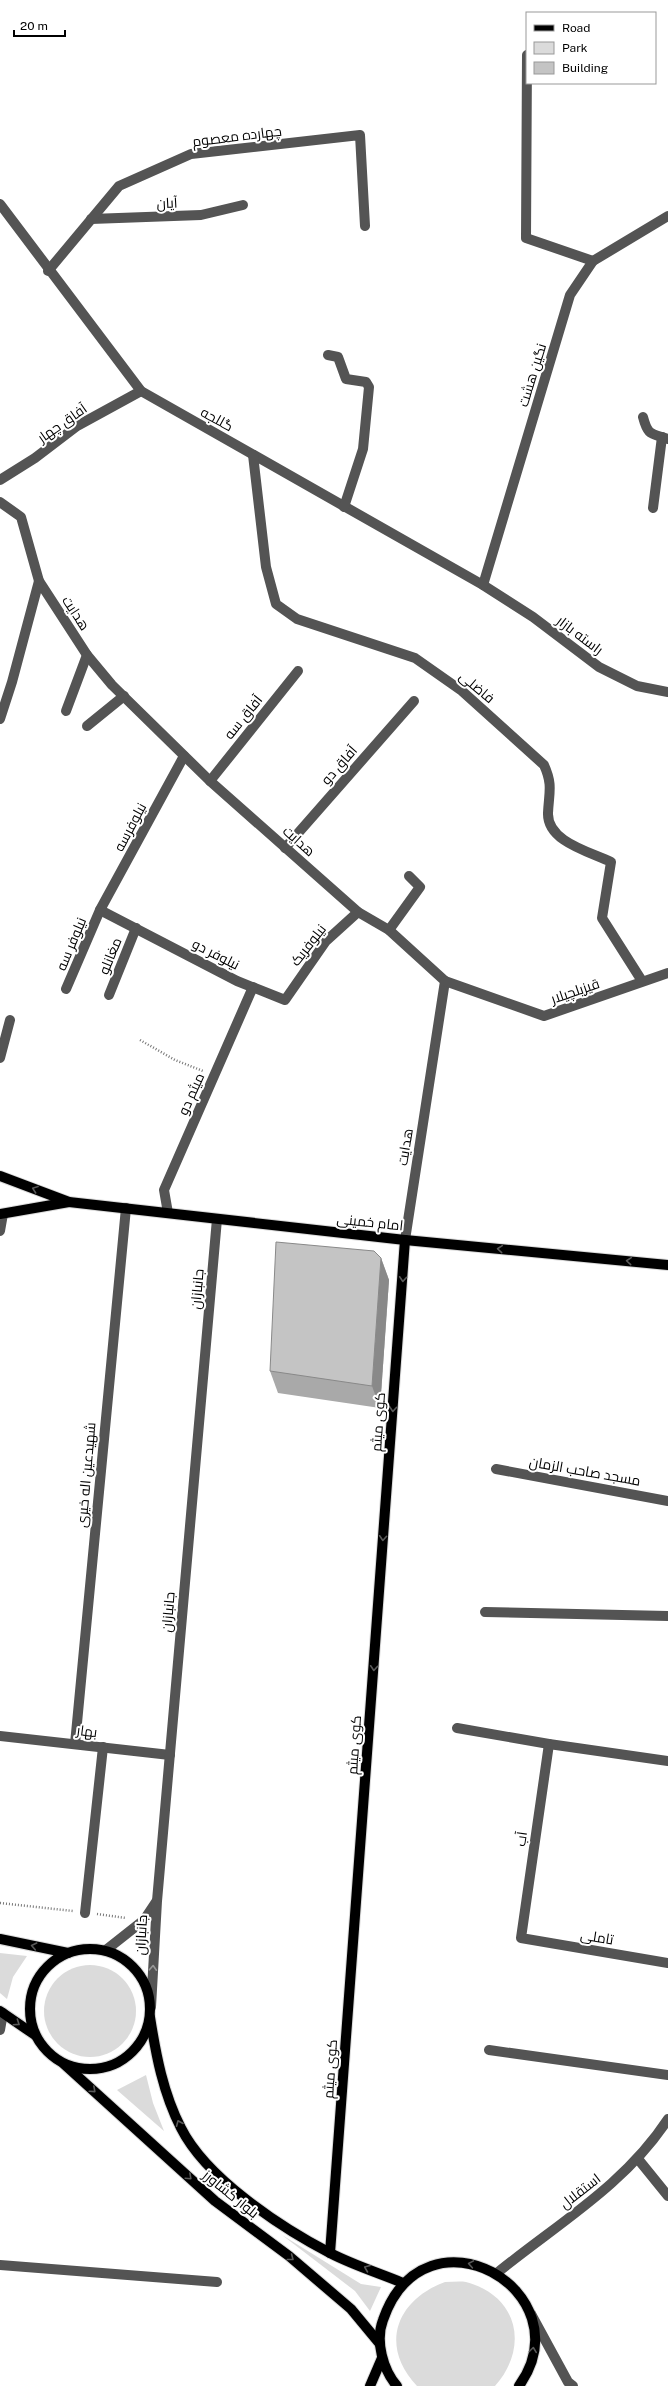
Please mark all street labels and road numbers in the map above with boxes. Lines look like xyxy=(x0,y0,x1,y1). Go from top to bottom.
street label: چهارده معصوم xyxy=(191,123,283,151)
street label: آیان xyxy=(156,194,178,212)
street label: نگین هشت xyxy=(515,341,549,409)
street label: آفاق چهار xyxy=(33,400,91,448)
street label: گللجه xyxy=(198,404,236,434)
street label: هدایت xyxy=(59,593,93,633)
street label: راسته بازار xyxy=(553,612,606,658)
street label: فاضلی xyxy=(456,668,498,706)
street label: آفاق سه xyxy=(221,692,266,743)
street label: آفاق دو xyxy=(318,742,361,788)
street label: نیلوفرسه xyxy=(111,800,149,854)
street label: هدایت xyxy=(280,822,318,860)
street label: نیلوفر سه xyxy=(53,915,89,973)
street label: نیلوفریک xyxy=(287,921,329,969)
street label: مغانلو xyxy=(95,935,125,977)
street label: نیلوفر دو xyxy=(190,935,242,973)
street label: قیزیلچیلار xyxy=(548,975,602,1009)
street label: میثم دو xyxy=(175,1071,209,1118)
street label: هدایت xyxy=(394,1127,416,1167)
street label: امام خمینی xyxy=(336,1211,404,1235)
street label: جانبازان xyxy=(187,1268,207,1310)
street label: کوی میثم xyxy=(368,1392,390,1452)
street label: شهیدعین اله خیری xyxy=(73,1422,99,1528)
street label: مسجد صاحب الزمان xyxy=(528,1453,642,1489)
street label: جانبازان xyxy=(158,1591,178,1633)
street label: کوی میثم xyxy=(344,1715,366,1775)
street label: بهار xyxy=(75,1722,98,1740)
street label: آب xyxy=(512,1830,530,1847)
street label: جانبازان xyxy=(132,1914,150,1956)
street label: تاملی xyxy=(579,1926,615,1948)
street label: کوی میثم xyxy=(320,2039,342,2099)
street label: بلوار کشاورز xyxy=(199,2166,262,2221)
street label: استقلال xyxy=(557,2170,604,2213)

